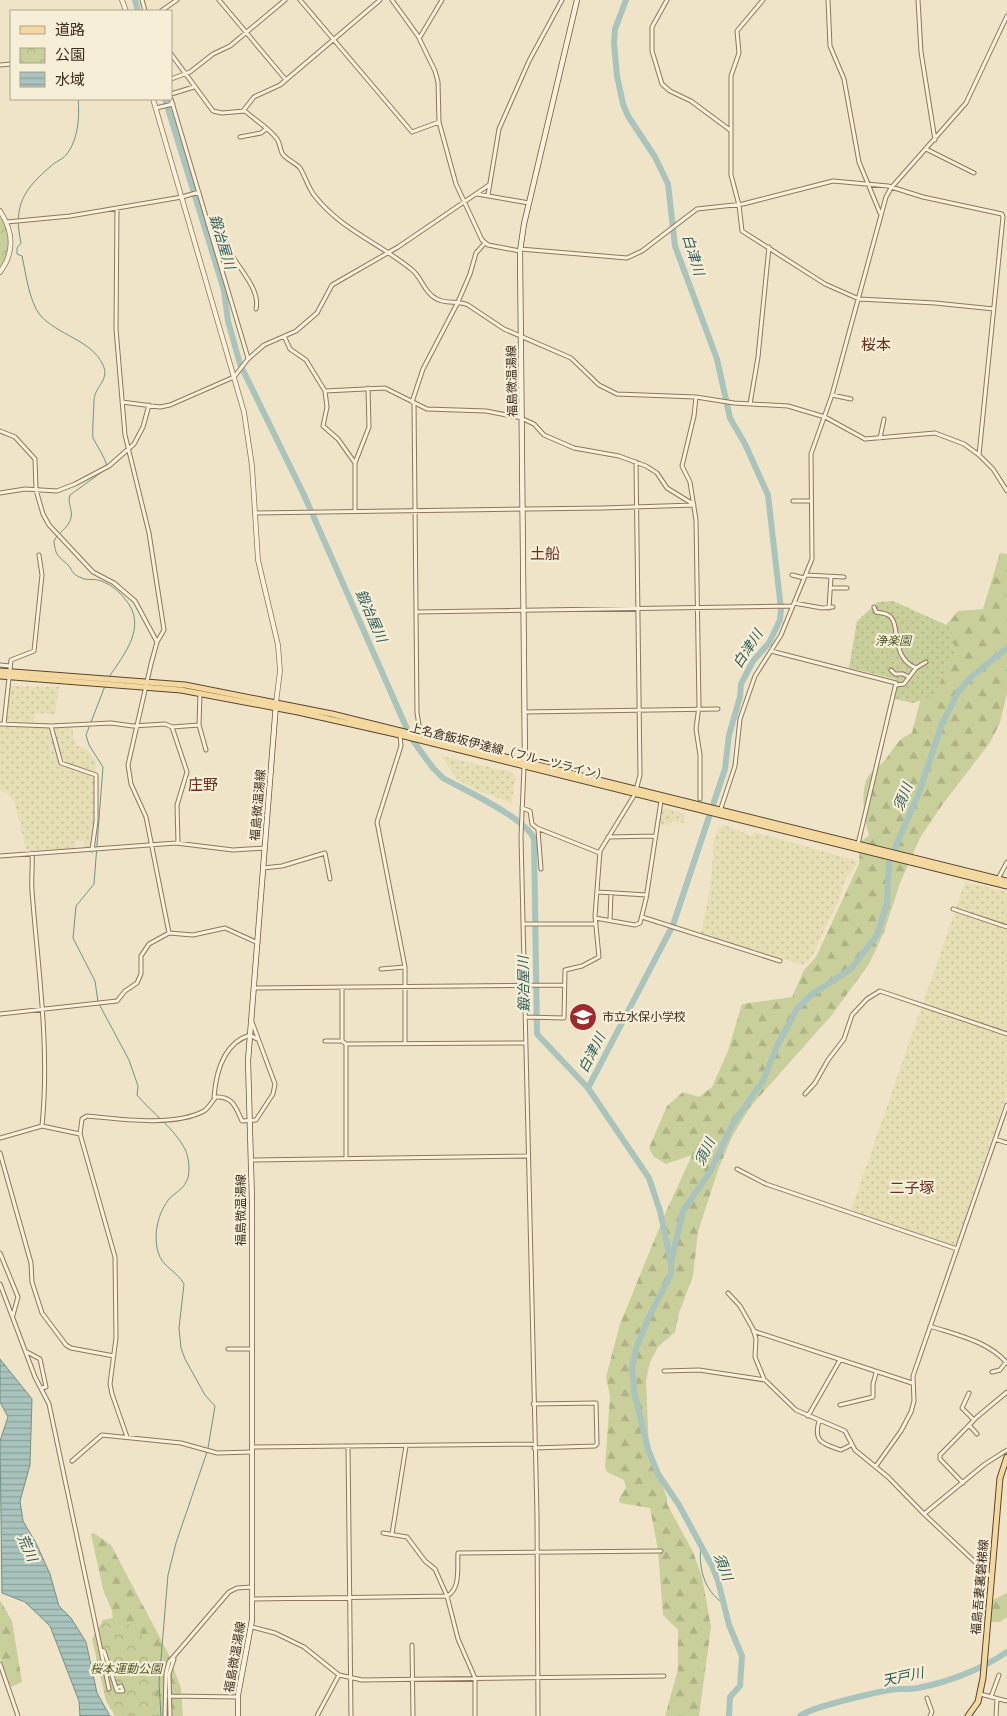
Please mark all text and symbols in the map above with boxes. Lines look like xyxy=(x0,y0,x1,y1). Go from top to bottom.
legend xyxy=(10,10,172,100)
text: 道路 xyxy=(55,21,85,39)
text: 公園 xyxy=(55,46,85,64)
text: 水域 xyxy=(55,71,85,89)
water label: 鍛冶屋川 xyxy=(206,213,239,273)
water label: 白津川 xyxy=(679,232,708,279)
district label: 桜本 xyxy=(861,336,891,354)
street label: 福島微温湯線 xyxy=(504,345,520,417)
district label: 土船 xyxy=(530,545,560,563)
water label: 鍛冶屋川 xyxy=(352,587,391,647)
water label: 白津川 xyxy=(729,625,768,671)
park label: 浄楽園 xyxy=(875,634,913,648)
street label: 上名倉飯坂伊達線（フルーツライン） xyxy=(408,721,610,783)
street label: 福島微温湯線 xyxy=(248,769,268,841)
district label: 庄野 xyxy=(188,776,218,794)
water label: 須川 xyxy=(890,779,917,813)
water label: 鍛冶屋川 xyxy=(515,954,533,1012)
school or university icon: 市立水保小学校 xyxy=(568,1002,598,1032)
place label: 市立水保小学校 xyxy=(602,1010,686,1024)
water label: 白津川 xyxy=(575,1029,610,1076)
water label: 須川 xyxy=(691,1134,720,1168)
street label: 福島微温湯線 xyxy=(234,1174,248,1246)
district label: 二子塚 xyxy=(889,1179,935,1197)
water label: 荒川 xyxy=(14,1532,41,1566)
street label: 福島吾妻裏磐梯線 xyxy=(969,1539,991,1635)
water label: 須川 xyxy=(710,1551,737,1585)
street label: 福島微温湯線 xyxy=(222,1620,248,1694)
park label: 桜本運動公園 xyxy=(90,1662,164,1676)
water label: 天戸川 xyxy=(881,1664,927,1690)

